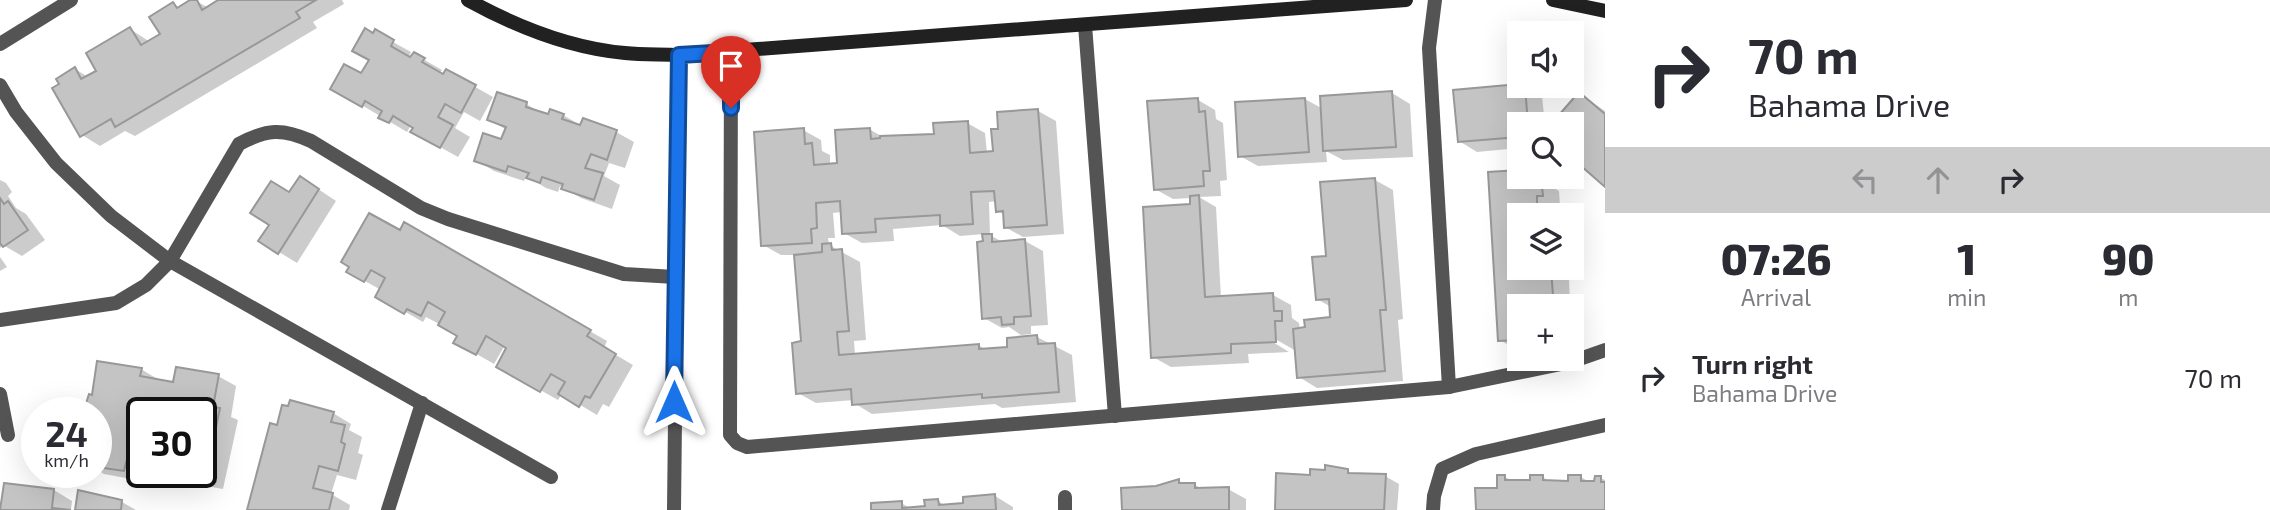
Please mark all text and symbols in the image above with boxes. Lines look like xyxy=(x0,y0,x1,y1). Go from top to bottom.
map controls xyxy=(1507,21,1584,371)
button: sound xyxy=(1507,21,1584,98)
text: 70 m xyxy=(1748,25,1859,84)
icon: right xyxy=(1633,28,1724,119)
pin xyxy=(701,36,761,108)
icon: arrive xyxy=(712,47,750,85)
text: Bahama Drive xyxy=(1748,85,1950,123)
button: search xyxy=(1507,112,1584,189)
icon: left xyxy=(1846,161,1884,199)
icon: ahead xyxy=(1919,161,1957,199)
icon: right xyxy=(1992,161,2030,199)
button: layers xyxy=(1507,203,1584,280)
text: 07:26 xyxy=(1721,233,1832,283)
text: 1 xyxy=(1957,233,1976,283)
text: 90 xyxy=(2102,233,2154,283)
text: Arrival xyxy=(1741,283,1811,311)
text: min xyxy=(1947,283,1986,311)
text: m xyxy=(2118,283,2138,311)
button: + xyxy=(1507,294,1584,371)
text: Turn right xyxy=(1692,348,1813,379)
icon: right xyxy=(1633,359,1671,397)
text: 70 m xyxy=(2184,362,2242,393)
position arrow xyxy=(637,365,711,439)
text: Bahama Drive xyxy=(1692,379,1837,407)
speed limit sign: 30 xyxy=(126,397,217,488)
text: 24 xyxy=(45,412,88,454)
text: km/h xyxy=(44,449,89,471)

